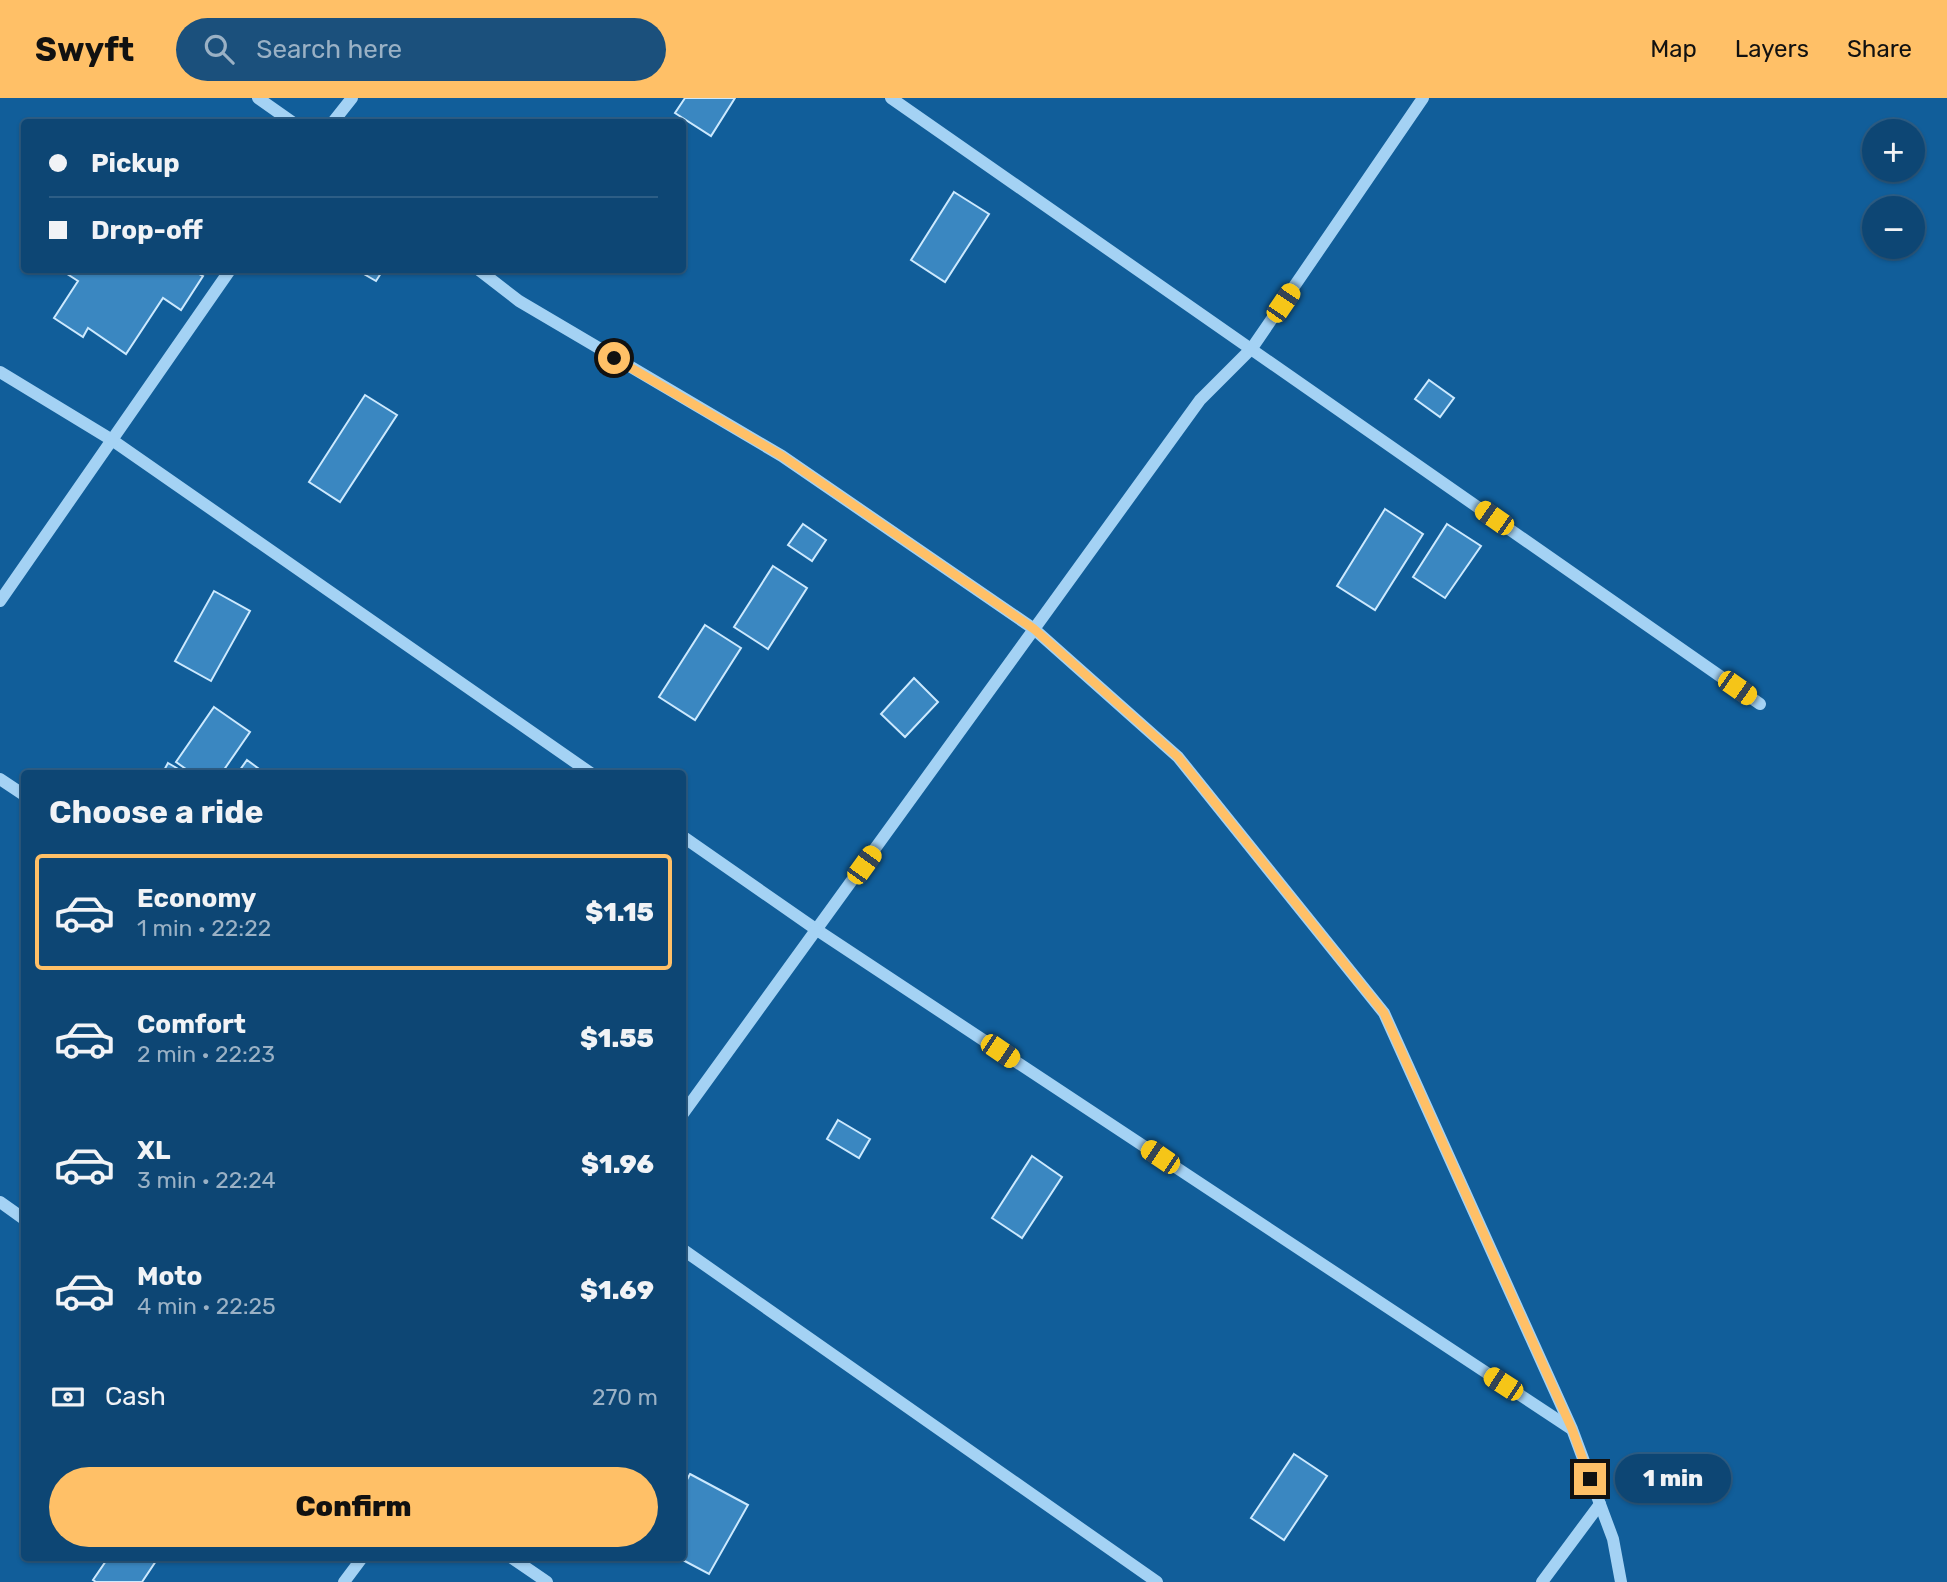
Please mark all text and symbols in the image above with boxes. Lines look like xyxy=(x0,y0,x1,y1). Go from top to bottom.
search box xyxy=(176,18,666,81)
text: Swyft xyxy=(35,30,134,69)
icon: search xyxy=(200,30,238,68)
text: Search here xyxy=(256,34,402,65)
text: Map xyxy=(1650,35,1697,63)
text: Layers xyxy=(1735,35,1809,63)
text: Share xyxy=(1847,35,1912,63)
map controls xyxy=(1862,119,1925,259)
button: + xyxy=(1862,119,1925,182)
text: Pickup xyxy=(91,148,180,179)
button: − xyxy=(1862,196,1925,259)
text: Drop-off xyxy=(91,215,203,246)
car xyxy=(1263,280,1304,326)
route start xyxy=(598,342,630,374)
car xyxy=(1471,497,1518,539)
car xyxy=(1714,667,1761,709)
text: Choose a ride xyxy=(49,793,263,831)
car xyxy=(844,842,885,888)
icon: car xyxy=(53,881,116,944)
text: Economy xyxy=(137,883,256,914)
text: $1.15 xyxy=(585,897,654,928)
text: 1 min · 22:22 xyxy=(137,914,271,942)
icon: car xyxy=(53,1007,116,1070)
text: Comfort xyxy=(137,1009,246,1040)
text: $1.55 xyxy=(580,1023,654,1054)
car xyxy=(977,1031,1024,1071)
text: 2 min · 22:23 xyxy=(137,1040,275,1068)
icon: car xyxy=(53,1133,116,1196)
text: XL xyxy=(137,1135,170,1166)
car xyxy=(1137,1137,1184,1177)
text: $1.96 xyxy=(581,1149,654,1180)
text: 3 min · 22:24 xyxy=(137,1166,276,1194)
icon: car xyxy=(53,1259,116,1322)
text: Moto xyxy=(137,1261,202,1292)
text: $1.69 xyxy=(580,1275,654,1306)
text: 4 min · 22:25 xyxy=(137,1292,276,1320)
car xyxy=(1480,1364,1527,1404)
icon: cash xyxy=(49,1378,87,1416)
text: Cash xyxy=(105,1381,166,1412)
text: 270 m xyxy=(592,1383,658,1411)
callout: 1 min xyxy=(1614,1454,1730,1504)
route end xyxy=(1574,1463,1606,1495)
text: 1 min xyxy=(1643,1464,1703,1492)
button: Confirm xyxy=(49,1467,658,1547)

